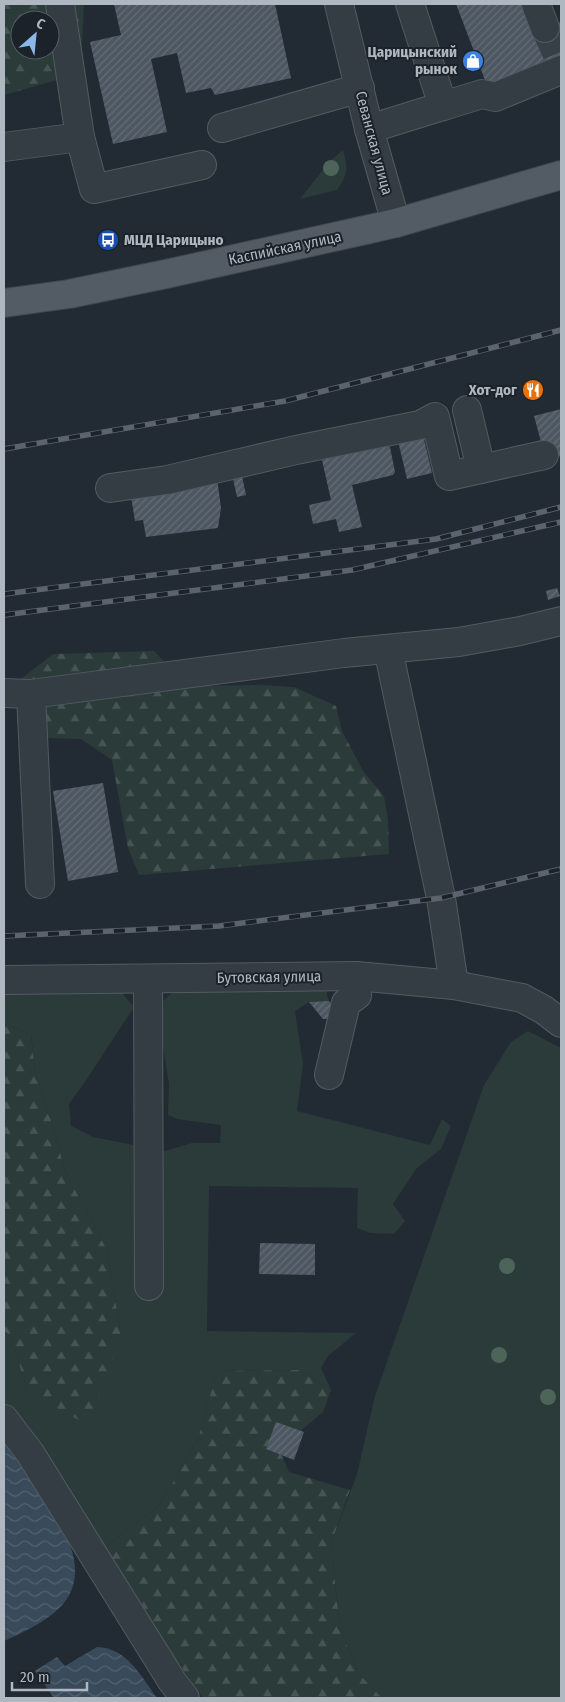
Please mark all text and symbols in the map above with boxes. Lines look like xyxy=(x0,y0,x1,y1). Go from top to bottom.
north arrow xyxy=(10,10,60,60)
text: С xyxy=(34,15,48,33)
place label: Царицынский рынок xyxy=(367,43,457,78)
shop icon: Царицынский рынок xyxy=(461,49,485,73)
street label: Севанская улица xyxy=(352,89,396,197)
street label: Каспийская улица xyxy=(227,227,343,269)
bus stop icon: МЦД Царицыно xyxy=(96,228,120,252)
place label: МЦД Царицыно xyxy=(124,231,223,249)
restaurant icon: Хот-дог xyxy=(521,378,545,402)
place label: Хот-дог xyxy=(468,381,517,399)
street label: Бутовская улица xyxy=(216,967,322,987)
scale bar xyxy=(12,1660,88,1692)
text: 20 m xyxy=(20,1668,50,1686)

